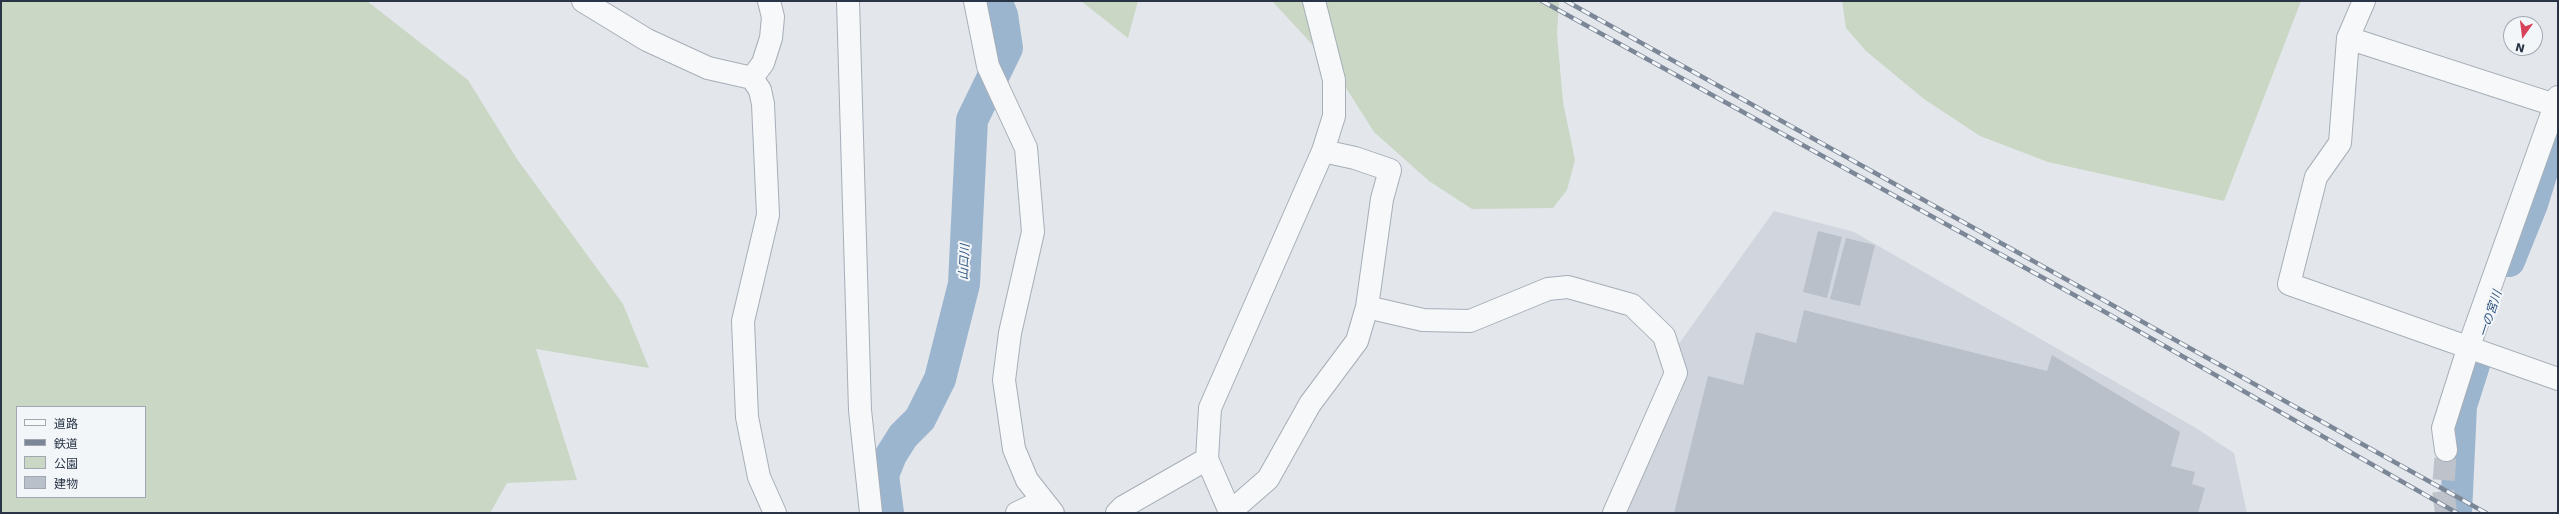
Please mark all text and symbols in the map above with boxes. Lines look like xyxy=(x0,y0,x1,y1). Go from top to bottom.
north arrow xyxy=(2503,16,2543,56)
text: N xyxy=(2514,40,2526,55)
water label: 山口川 xyxy=(957,244,973,280)
water label: 一の宮川 xyxy=(2477,289,2505,339)
legend xyxy=(16,406,146,498)
text: 道路 xyxy=(54,417,78,431)
text: 鉄道 xyxy=(54,437,78,451)
text: 公園 xyxy=(54,457,78,471)
text: 建物 xyxy=(54,477,78,491)

